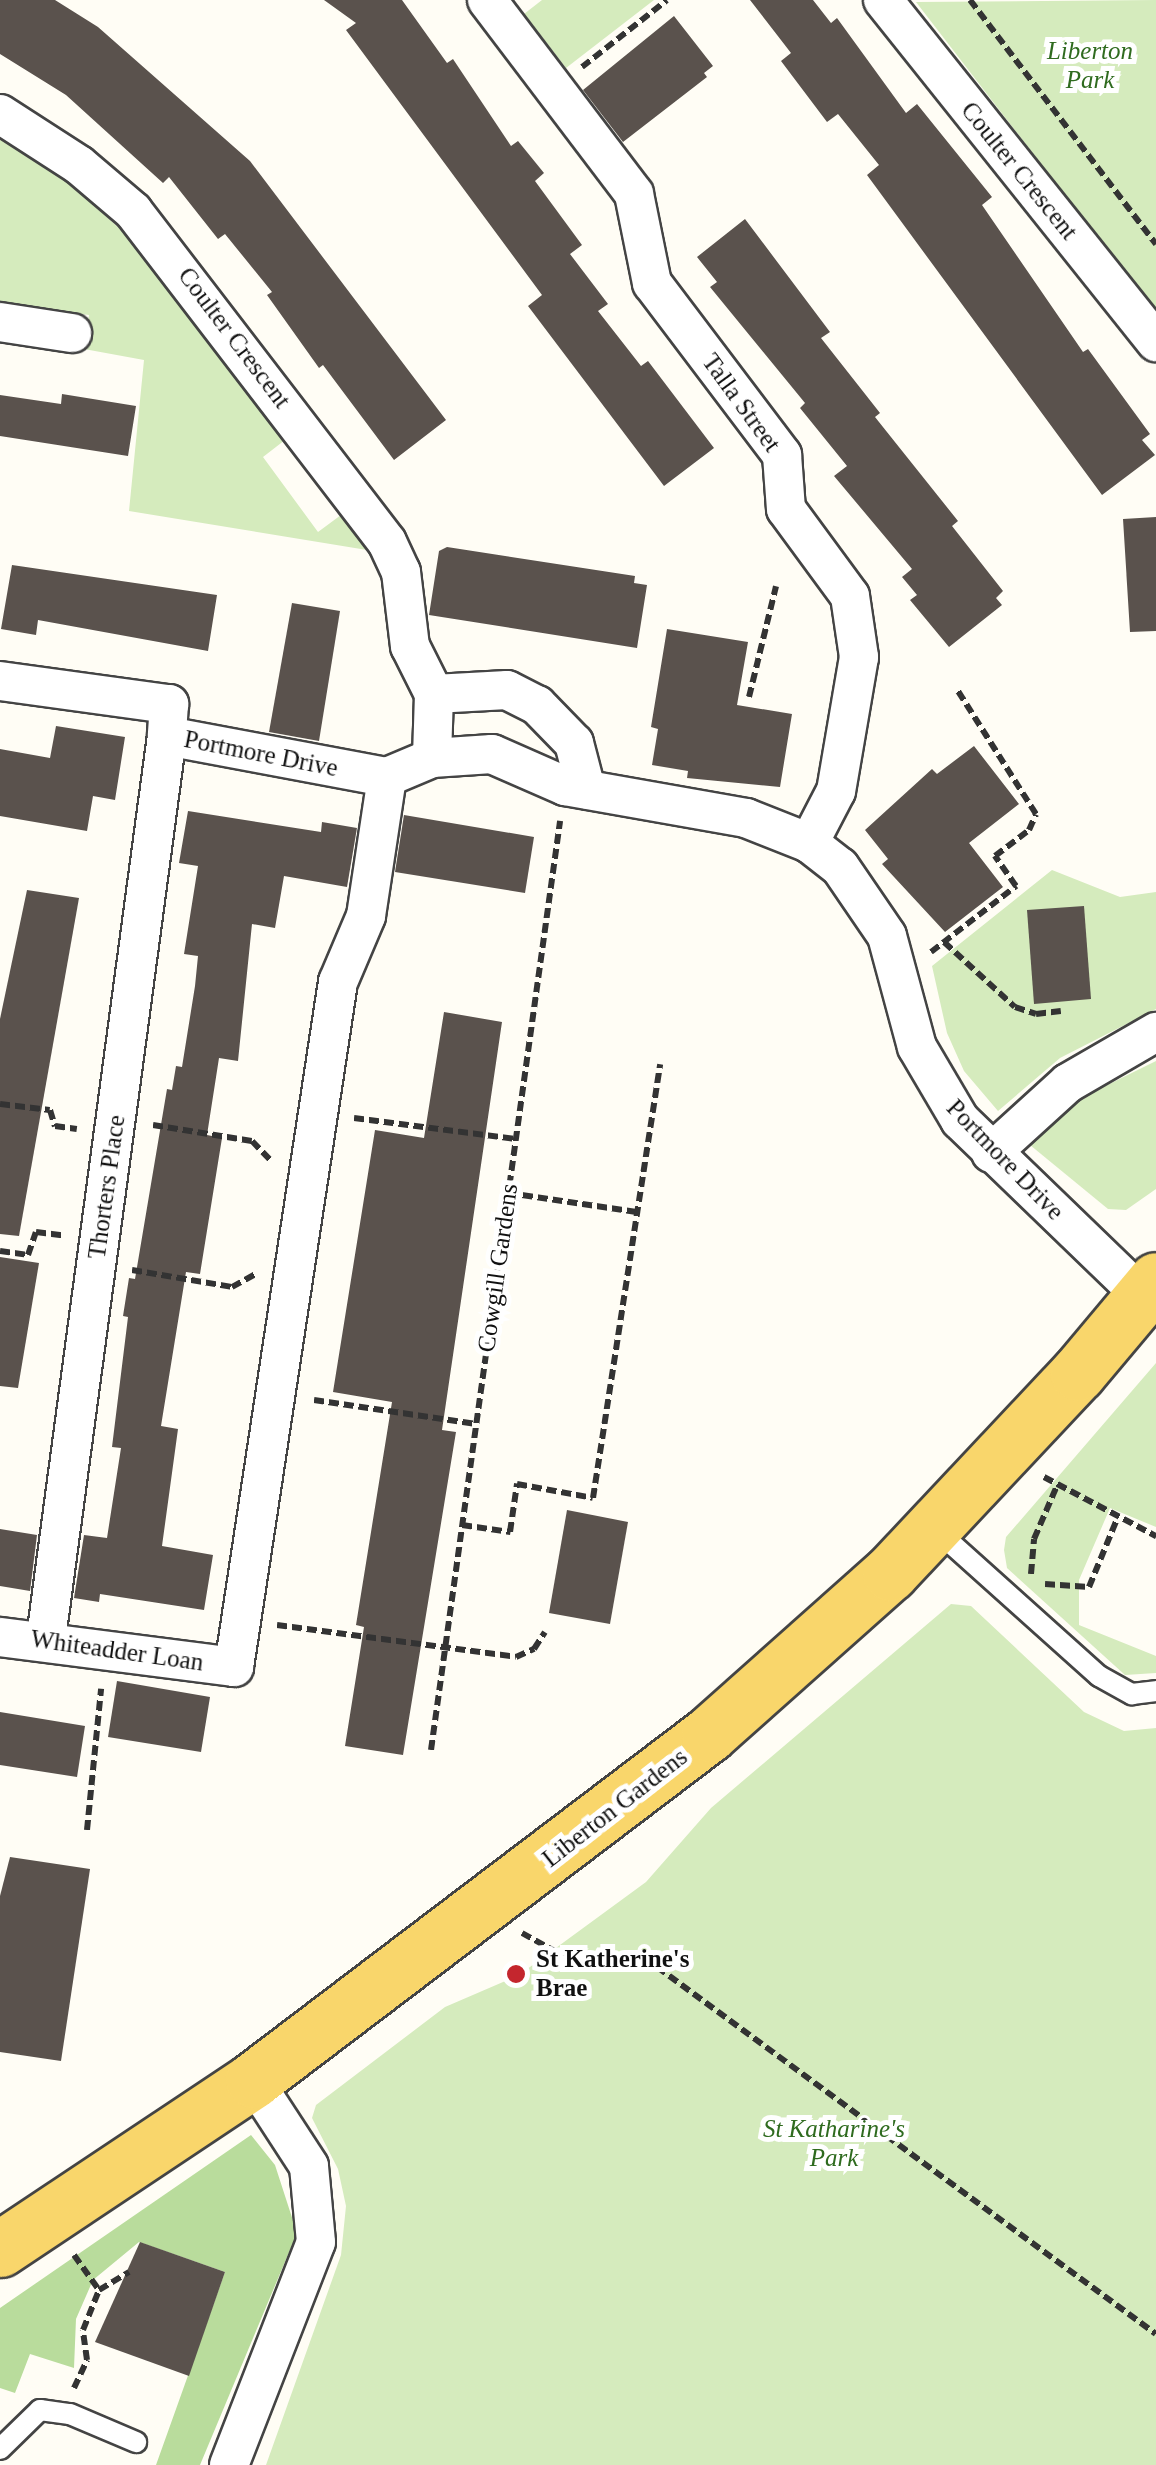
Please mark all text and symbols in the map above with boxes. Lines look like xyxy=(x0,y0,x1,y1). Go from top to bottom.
park label: Liberton Park xyxy=(1047,37,1133,96)
street label: Coulter Crescent xyxy=(954,96,1084,246)
street label: Coulter Crescent xyxy=(171,262,297,414)
street label: Talla Street xyxy=(695,348,787,458)
street label: Portmore Drive xyxy=(181,724,341,784)
street label: Portmore Drive xyxy=(940,1093,1070,1227)
street label: Thorters Place xyxy=(82,1113,132,1261)
street label: Cowgill Gardens xyxy=(471,1182,525,1354)
street label: Whiteadder Loan xyxy=(29,1624,205,1678)
street label: Liberton Gardens xyxy=(537,1742,693,1874)
place label: St Katherine's Brae xyxy=(536,1945,689,2004)
marker: St Katherine's Brae xyxy=(505,1963,527,1985)
park label: St Katharine's Park xyxy=(763,2115,905,2174)

